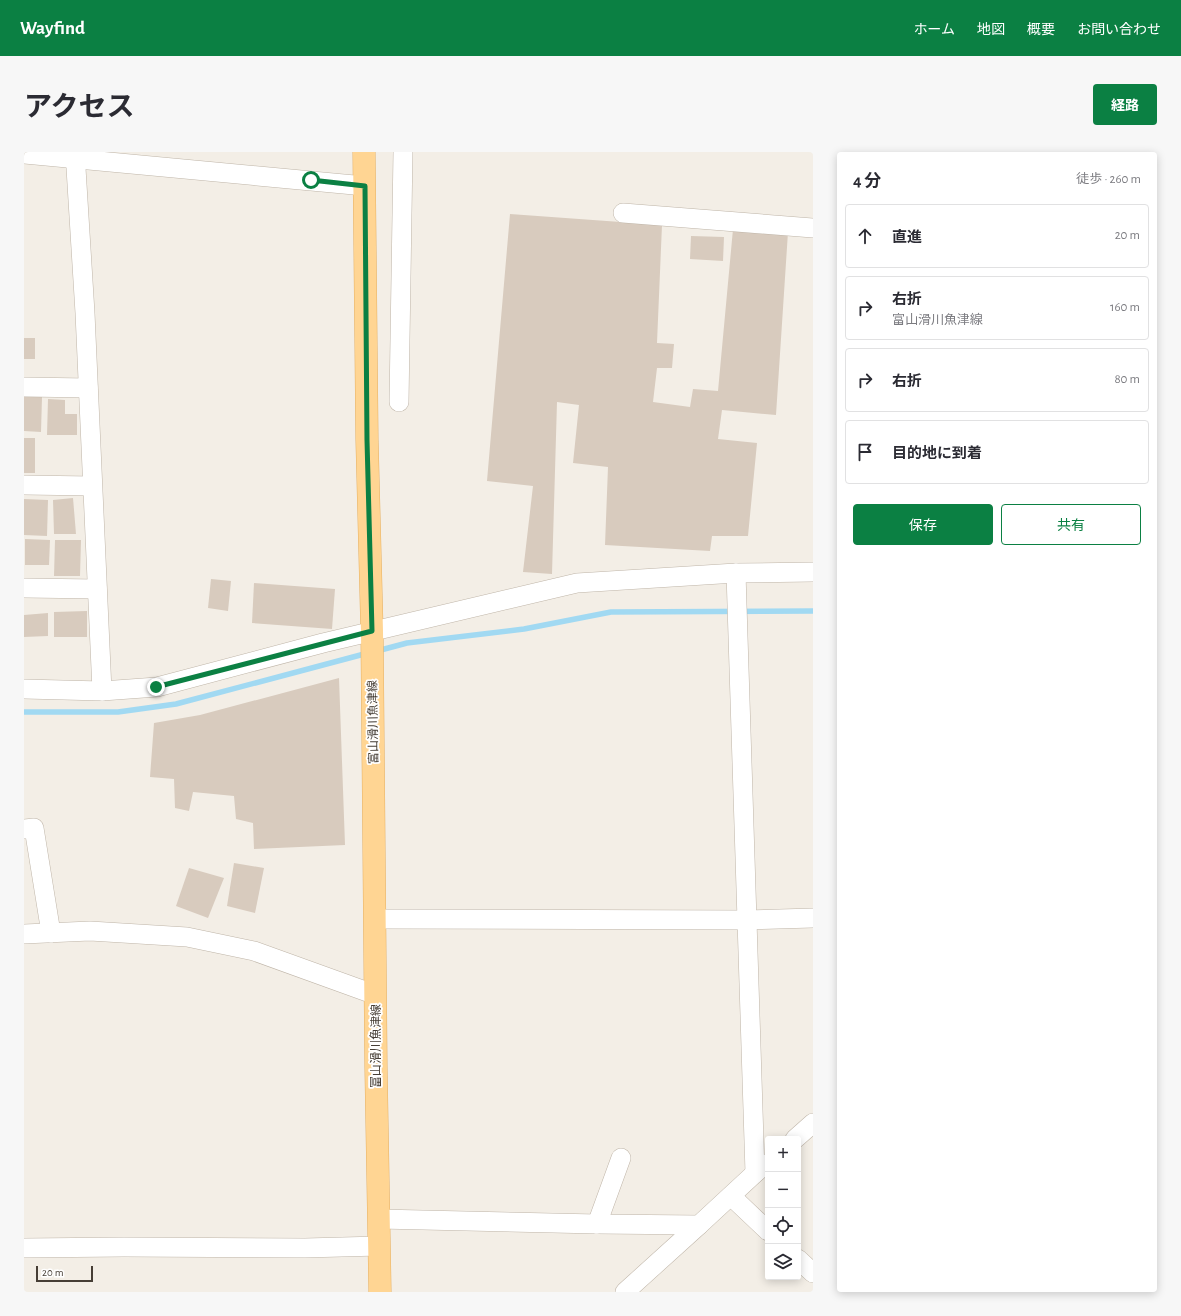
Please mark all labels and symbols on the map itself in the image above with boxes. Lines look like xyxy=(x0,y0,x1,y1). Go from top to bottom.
route start xyxy=(302,171,320,189)
route end xyxy=(147,678,165,696)
street label: 富山滑川魚津線 xyxy=(365,680,380,764)
street label: 富山滑川魚津線 xyxy=(369,1004,382,1088)
scale bar xyxy=(36,1264,93,1283)

